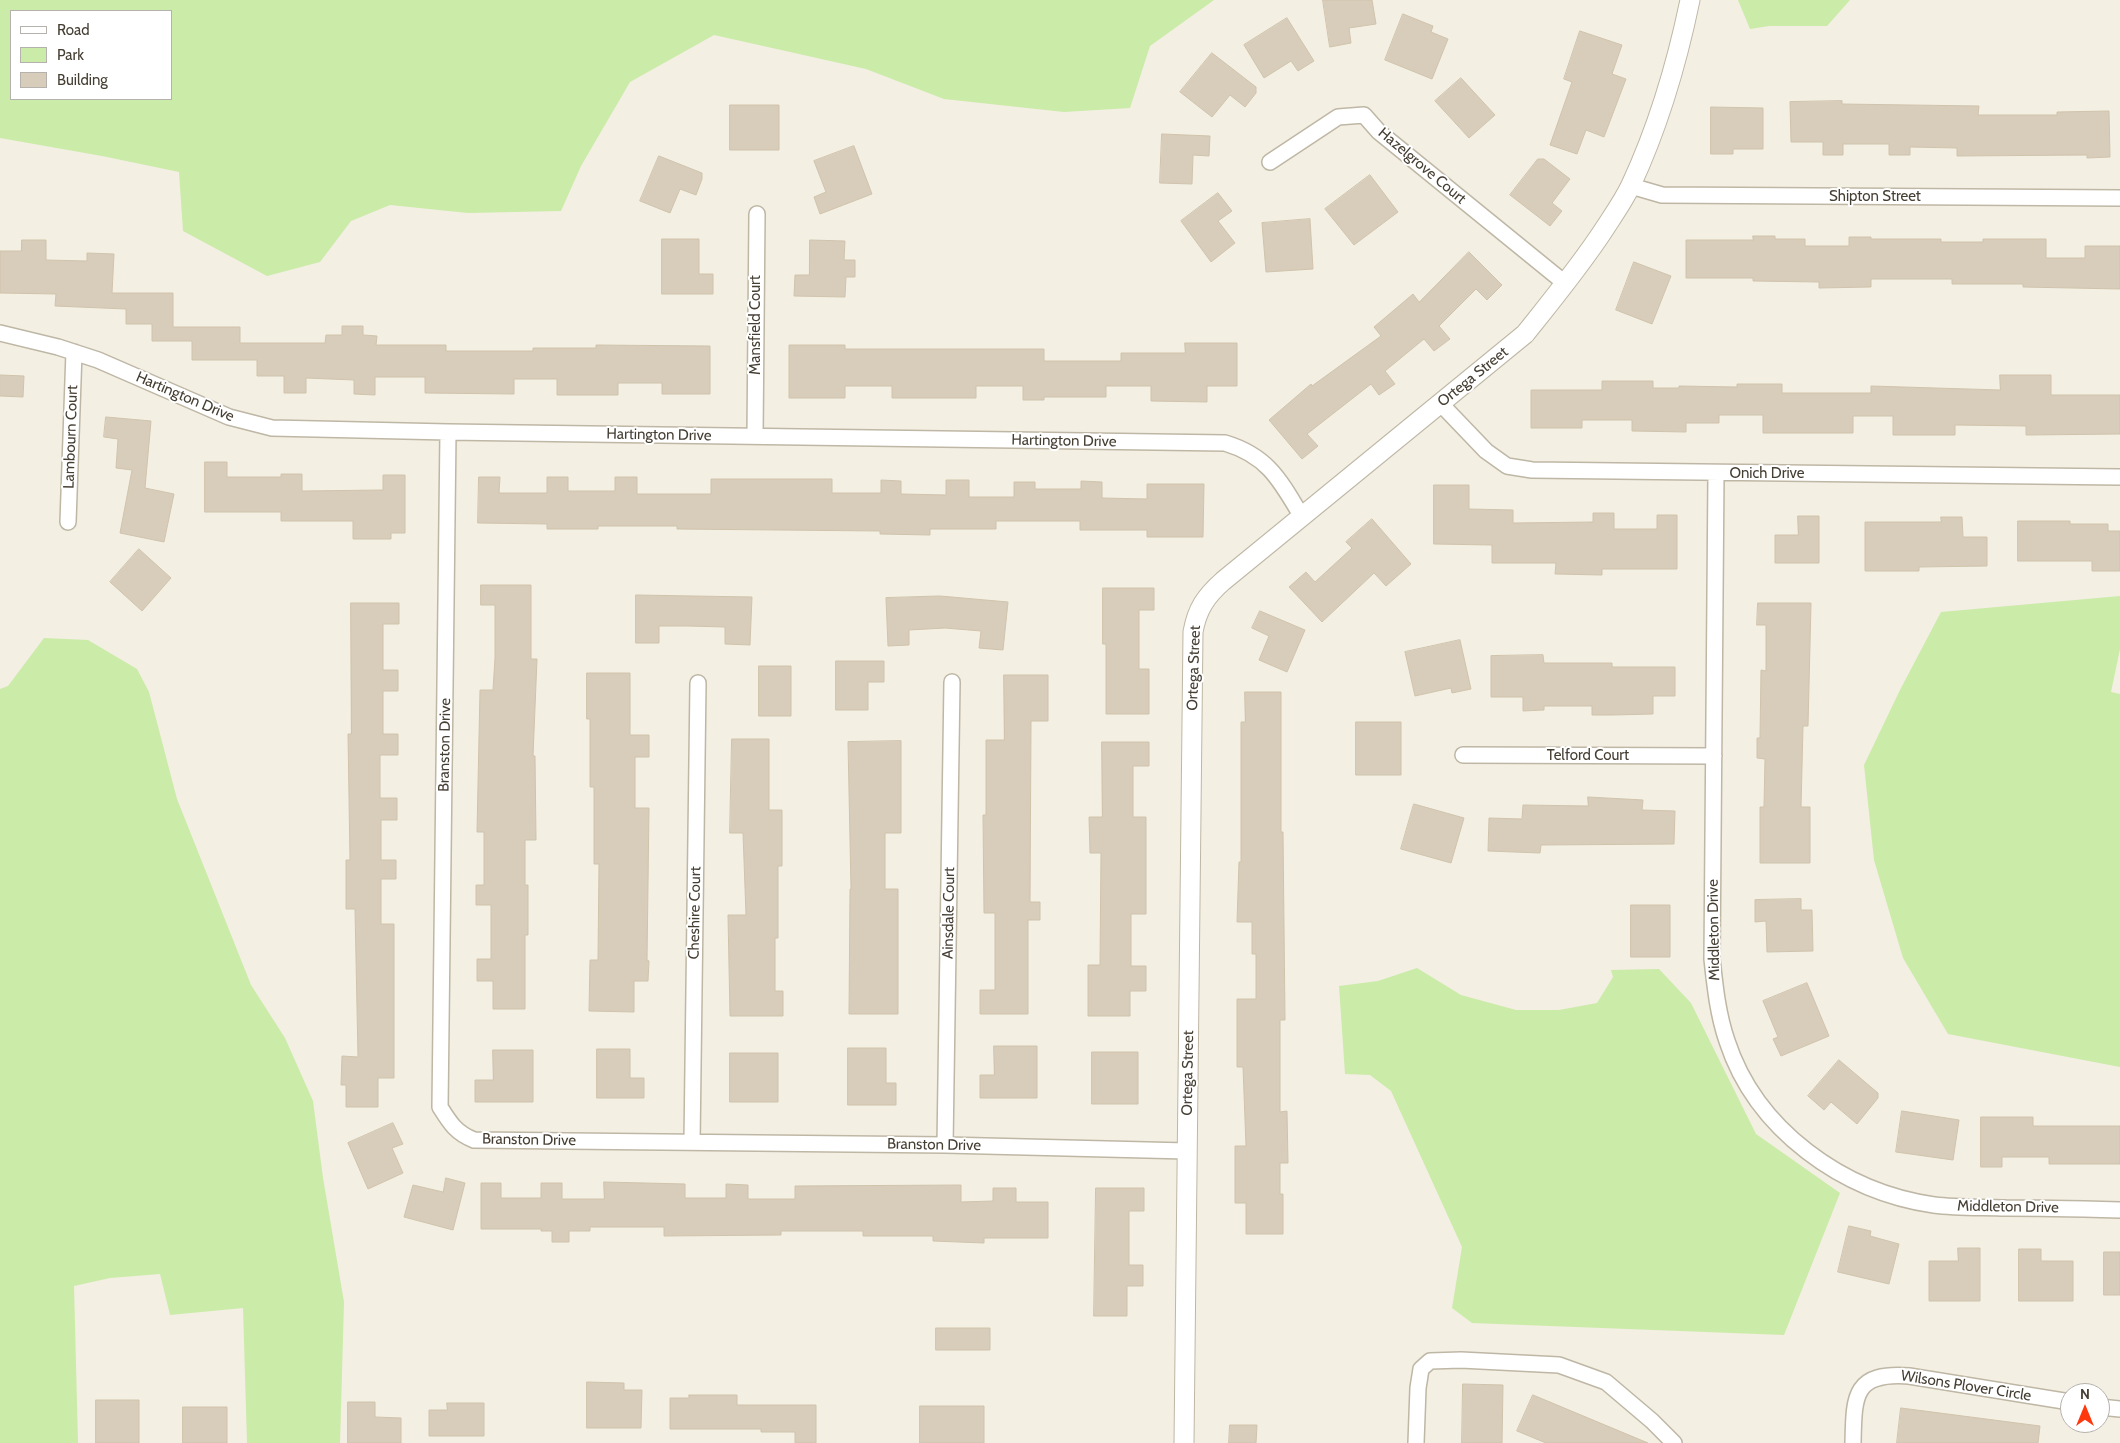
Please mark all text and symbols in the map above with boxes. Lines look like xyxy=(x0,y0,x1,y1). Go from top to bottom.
legend xyxy=(10,10,172,100)
text: Road xyxy=(57,21,90,39)
text: Park xyxy=(57,46,84,64)
text: Building xyxy=(57,71,108,89)
street label: Hazelgrove Court xyxy=(1374,124,1470,208)
street label: Shipton Street xyxy=(1829,188,1921,206)
street label: Mansfield Court xyxy=(747,275,765,375)
street label: Ortega Street xyxy=(1434,343,1512,411)
street label: Hartington Drive xyxy=(133,368,237,426)
street label: Lambourn Court xyxy=(60,385,82,489)
street label: Hartington Drive xyxy=(606,425,712,445)
street label: Hartington Drive xyxy=(1011,431,1117,451)
street label: Onich Drive xyxy=(1730,465,1804,483)
street label: Ortega Street xyxy=(1184,625,1204,711)
street label: Branston Drive xyxy=(435,698,455,792)
street label: Telford Court xyxy=(1547,747,1629,765)
street label: Cheshire Court xyxy=(685,866,705,960)
street label: Ainsdale Court xyxy=(939,867,959,959)
street label: Middleton Drive xyxy=(1704,879,1724,981)
street label: Ortega Street xyxy=(1178,1030,1198,1116)
street label: Branston Drive xyxy=(482,1130,576,1150)
street label: Branston Drive xyxy=(887,1135,981,1155)
street label: Middleton Drive xyxy=(1957,1197,2059,1217)
street label: Wilsons Plover Circle xyxy=(1900,1367,2032,1405)
north arrow xyxy=(2060,1383,2110,1433)
text: N xyxy=(2080,1385,2090,1403)

